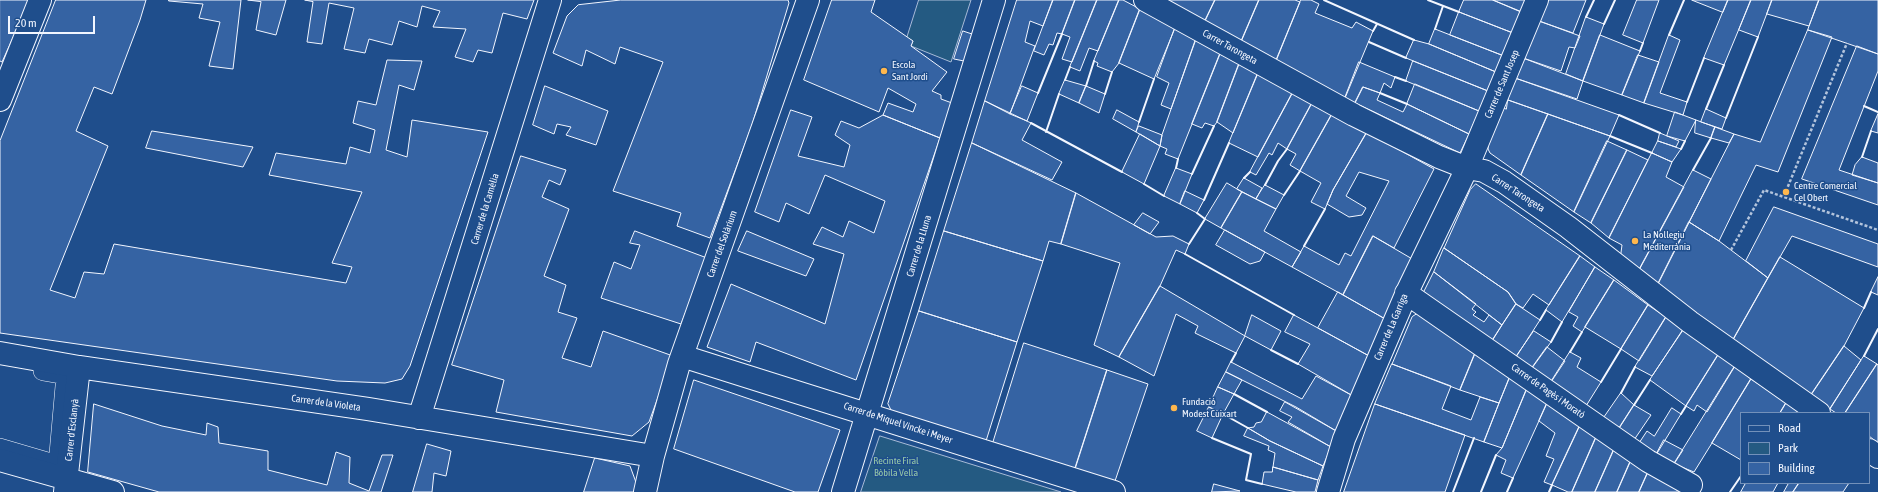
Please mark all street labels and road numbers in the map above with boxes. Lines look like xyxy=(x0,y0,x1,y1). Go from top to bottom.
street label: Carrer Tarongeta xyxy=(1200,27,1260,67)
street label: Carrer de Sant Josep xyxy=(1482,48,1522,120)
street label: Carrer Tarongeta xyxy=(1489,171,1547,215)
street label: Carrer de la Camèlia xyxy=(468,172,502,246)
street label: Carrer del Solàrium xyxy=(704,209,740,279)
street label: Carrer de la Lluna xyxy=(904,214,934,278)
street label: Carrer de La Garriga xyxy=(1372,292,1410,362)
street label: Carrer de Pagès i Morató xyxy=(1509,361,1587,421)
street label: Carrer de la Violeta xyxy=(291,392,361,414)
street label: Carrer d'Esclanyà xyxy=(63,398,81,462)
street label: Carrer de Miquel Vincke i Meyer xyxy=(842,400,954,446)

